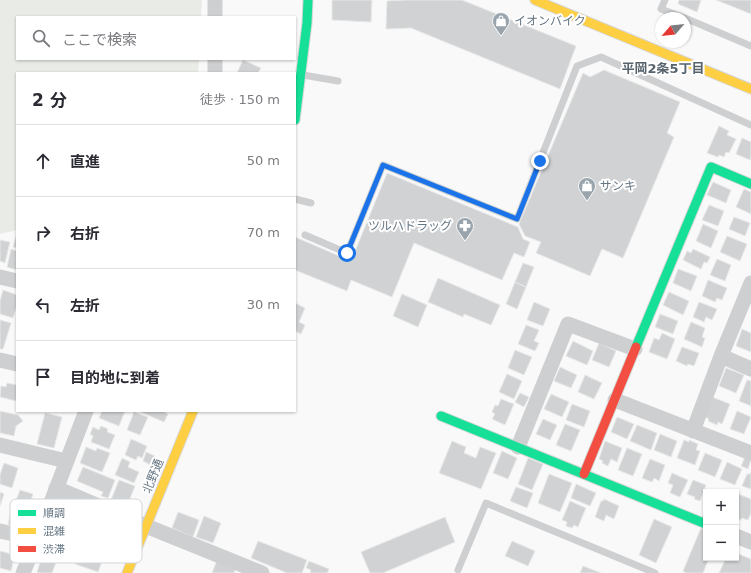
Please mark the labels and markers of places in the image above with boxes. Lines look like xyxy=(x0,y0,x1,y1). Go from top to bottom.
shop icon: イオンバイク xyxy=(491,11,511,36)
place label: イオンバイク xyxy=(514,14,586,28)
shop icon: サンキ xyxy=(577,176,597,201)
place label: サンキ xyxy=(600,179,636,193)
pharmacy icon: ツルハドラッグ xyxy=(455,216,475,241)
place label: ツルハドラッグ xyxy=(368,219,452,233)

